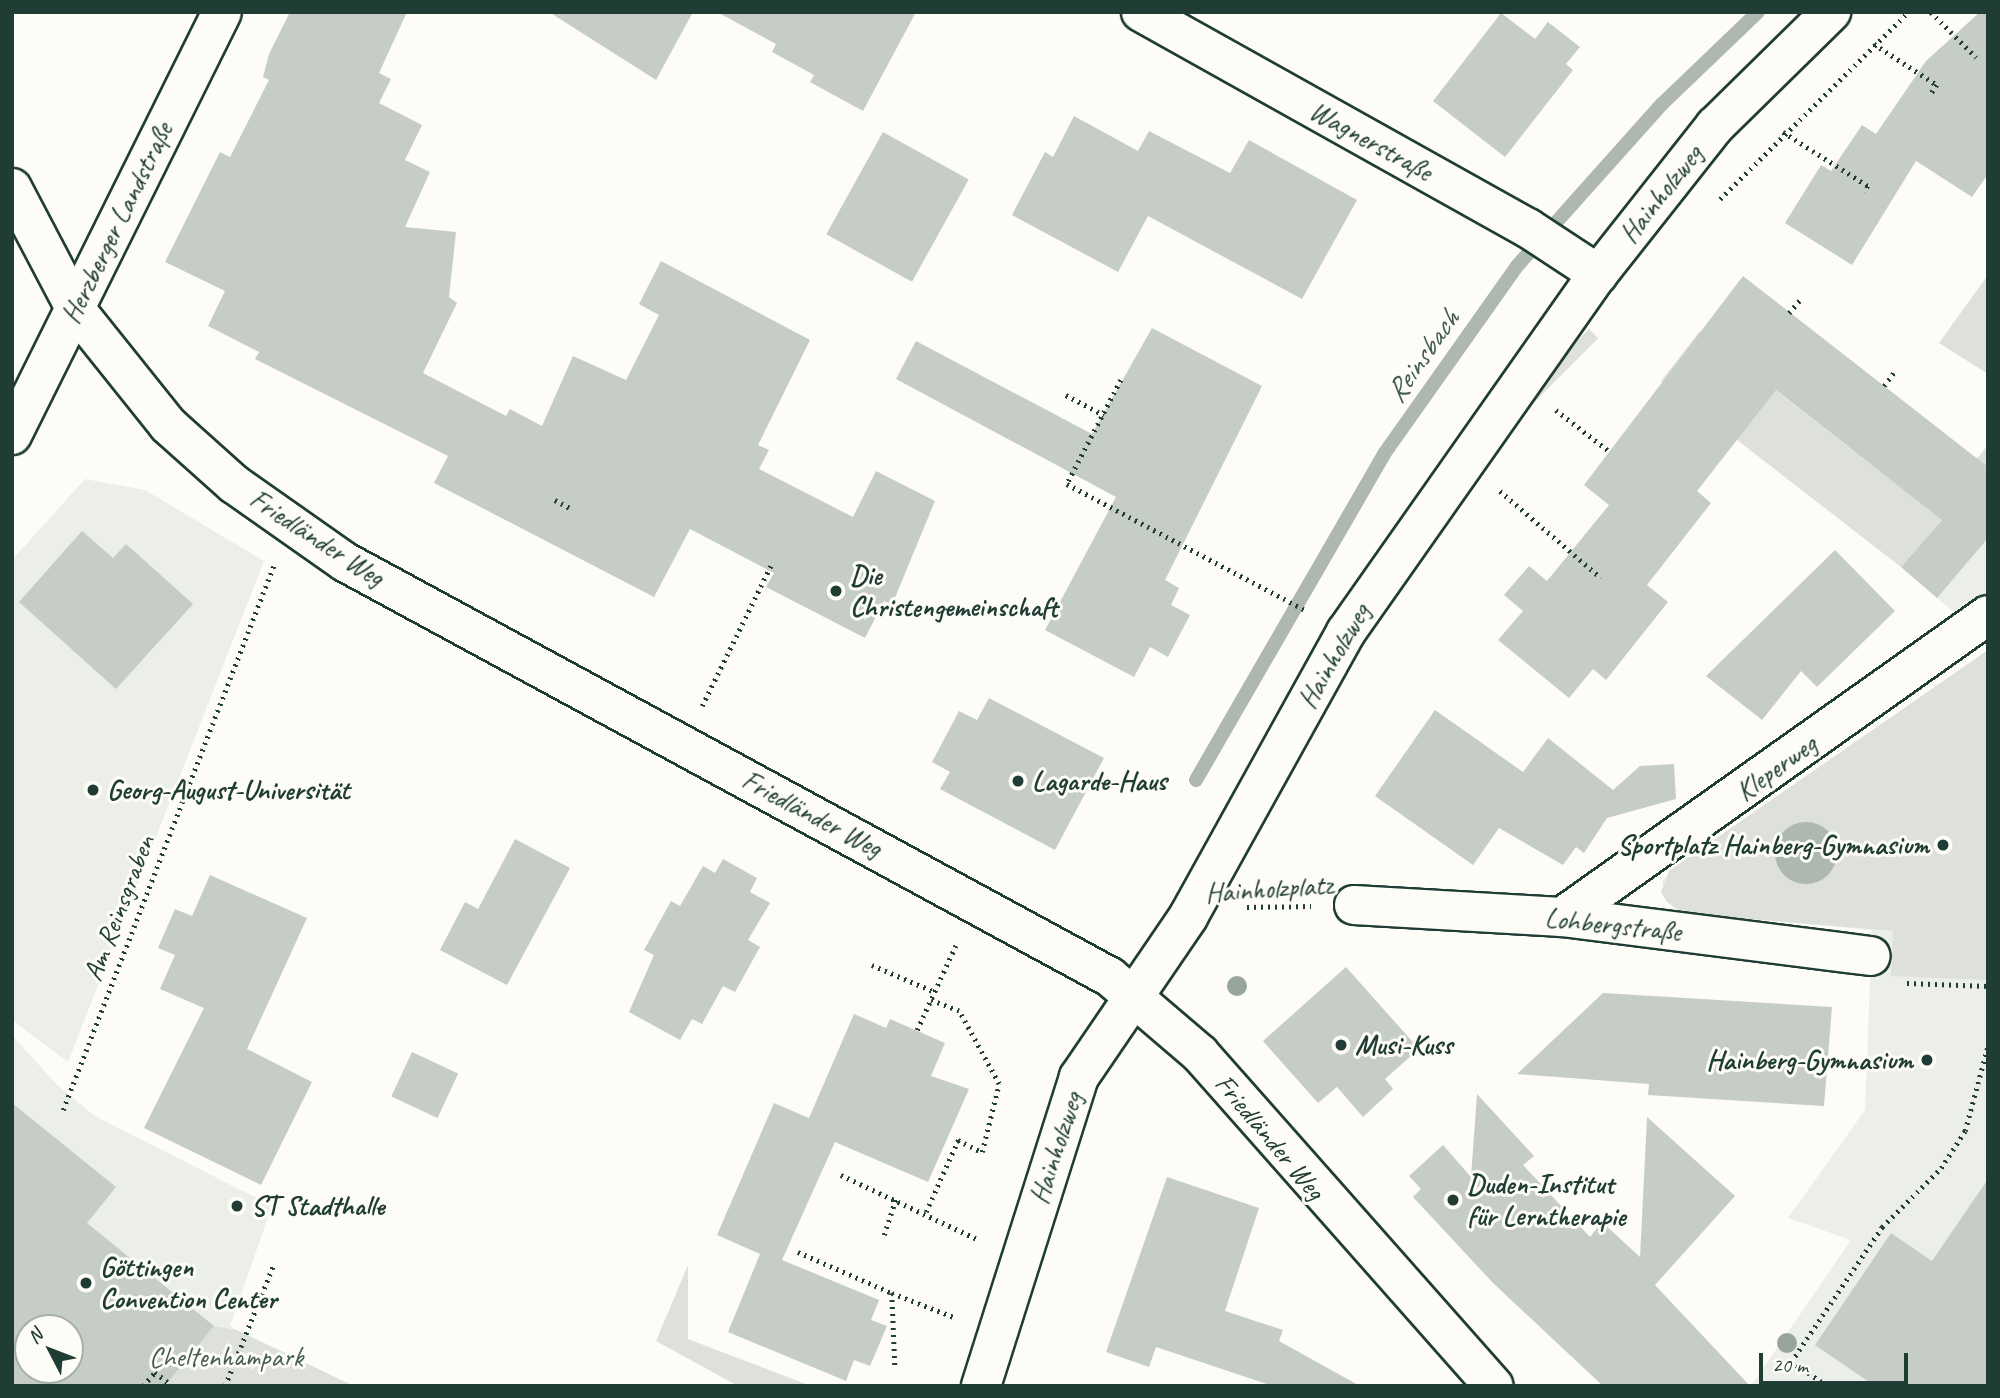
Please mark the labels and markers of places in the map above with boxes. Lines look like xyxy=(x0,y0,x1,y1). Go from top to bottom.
place label: Die Christengemeinschaft xyxy=(850,558,1058,624)
marker: Die Christengemeinschaft xyxy=(828,583,844,599)
place label: Lagarde-Haus xyxy=(1032,764,1167,798)
place label: Georg-August-Universität xyxy=(107,773,349,807)
marker: Lagarde-Haus xyxy=(1010,773,1026,789)
marker: Georg-August-Universität xyxy=(85,782,101,798)
place label: Sportplatz Hainberg-Gymnasium xyxy=(1616,828,1929,862)
marker: Sportplatz Hainberg-Gymnasium xyxy=(1935,837,1951,853)
place label: Musi-Kuss xyxy=(1355,1028,1452,1062)
marker: Musi-Kuss xyxy=(1333,1037,1349,1053)
place label: Hainberg-Gymnasium xyxy=(1706,1043,1913,1077)
marker: Hainberg-Gymnasium xyxy=(1919,1052,1935,1068)
place label: Duden-Institut für Lerntherapie xyxy=(1467,1167,1626,1233)
place label: ST Stadthalle xyxy=(251,1189,385,1223)
marker: Duden-Institut für Lerntherapie xyxy=(1445,1192,1461,1208)
marker: ST Stadthalle xyxy=(229,1198,245,1214)
place label: Göttingen Convention Center xyxy=(100,1250,277,1316)
marker: Göttingen Convention Center xyxy=(78,1275,94,1291)

